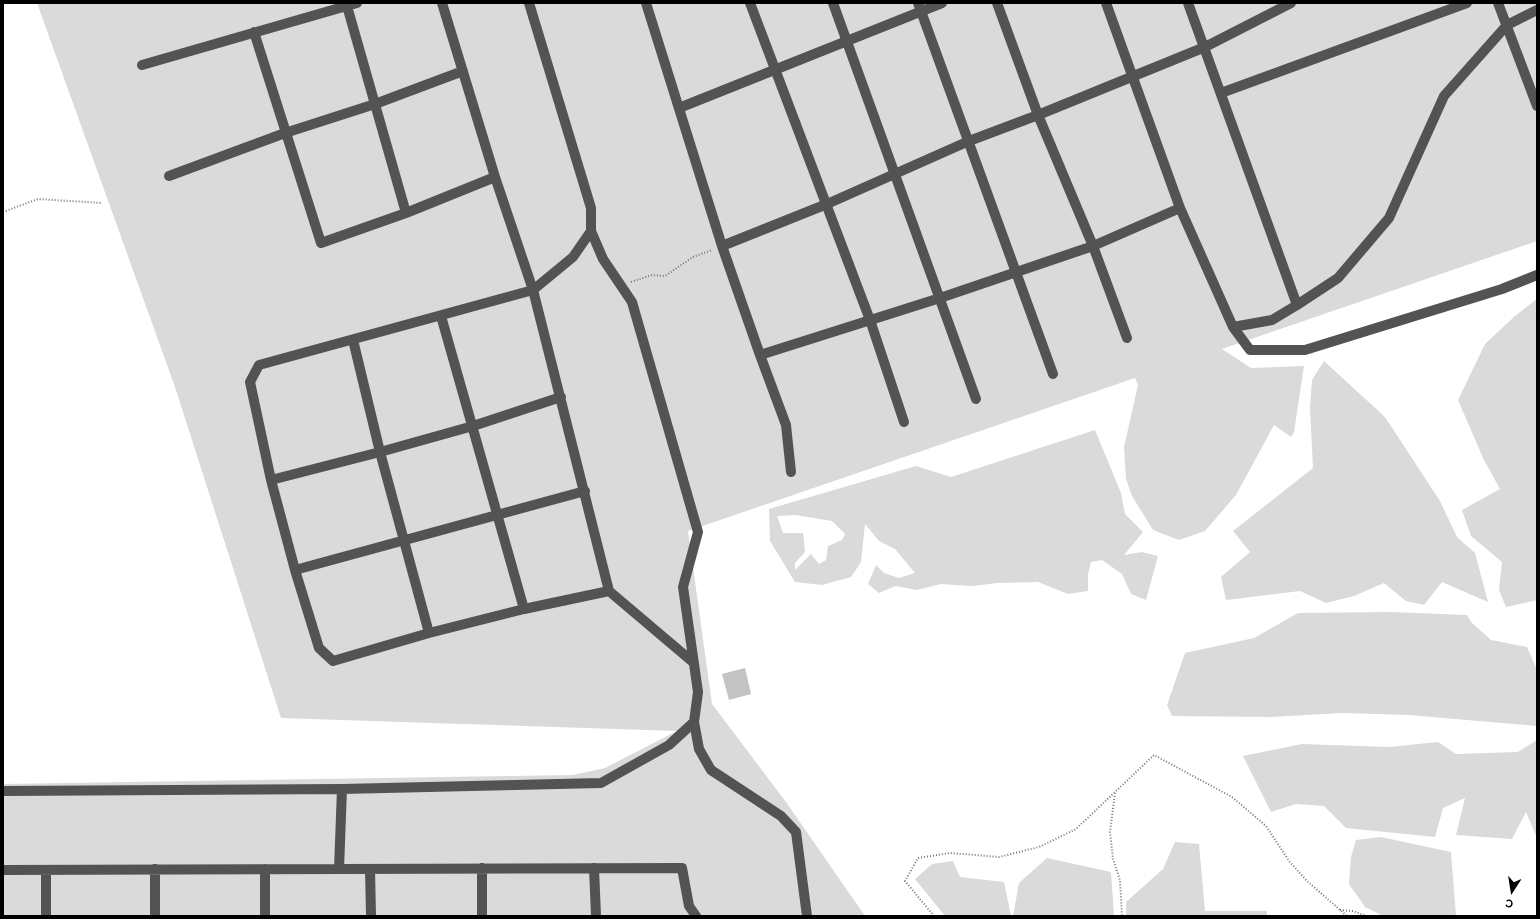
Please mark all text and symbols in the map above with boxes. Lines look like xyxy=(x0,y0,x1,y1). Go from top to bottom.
north arrow xyxy=(1492,871,1532,911)
text: С xyxy=(1504,896,1514,910)

